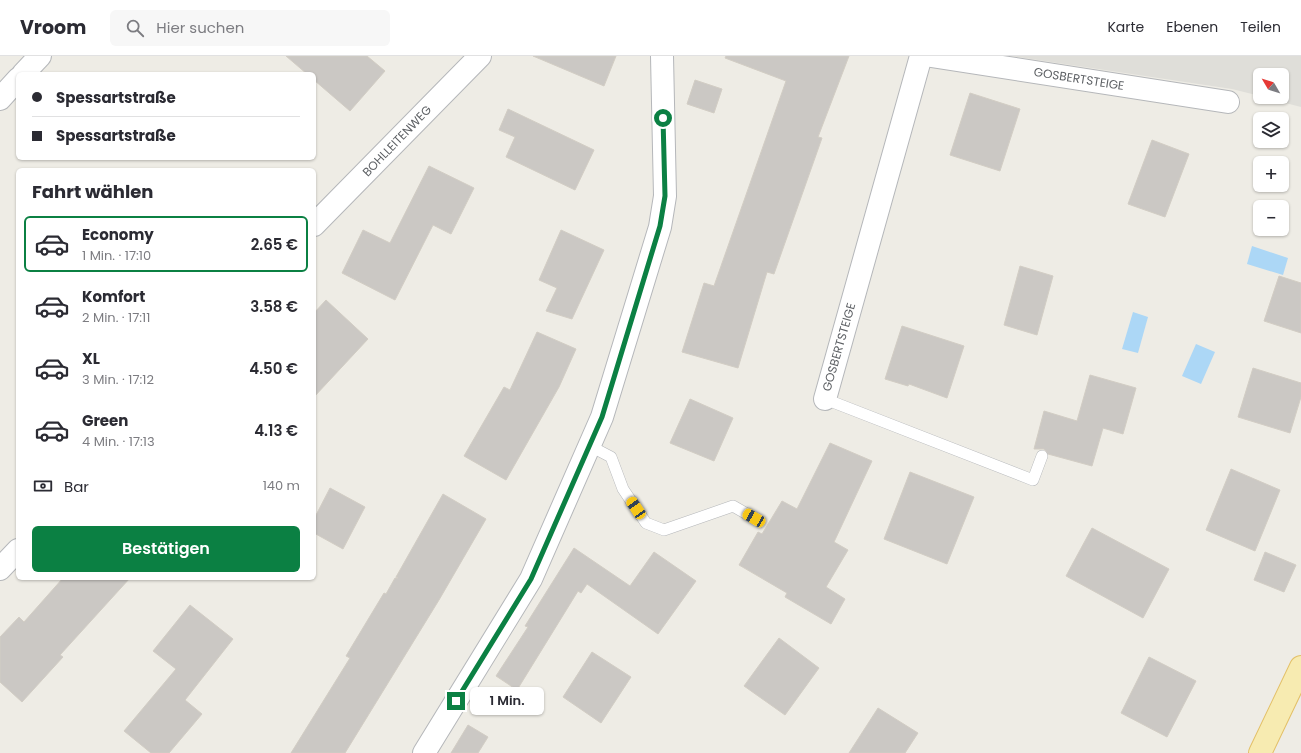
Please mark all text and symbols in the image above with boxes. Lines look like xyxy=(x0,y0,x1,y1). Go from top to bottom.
search box xyxy=(110,10,390,46)
text: Vroom xyxy=(20,14,86,41)
icon: search xyxy=(124,17,146,39)
text: Hier suchen xyxy=(156,17,244,38)
text: Karte xyxy=(1107,17,1144,37)
text: Ebenen xyxy=(1166,17,1218,37)
text: Teilen xyxy=(1240,17,1281,37)
street label: GOSBERTSTEIGE xyxy=(1033,63,1125,94)
north arrow xyxy=(1253,68,1289,104)
map controls xyxy=(1253,68,1289,236)
text: Spessartstraße xyxy=(56,87,176,108)
street label: BOHLLEITENWEG xyxy=(358,101,435,180)
route start xyxy=(654,109,672,127)
button: layers xyxy=(1253,112,1289,148)
text: Spessartstraße xyxy=(56,125,176,146)
button: + xyxy=(1253,156,1289,192)
text: Fahrt wählen xyxy=(32,179,154,204)
button: − xyxy=(1253,200,1289,236)
text: Economy xyxy=(82,224,154,245)
icon: car xyxy=(34,226,70,262)
text: 2.65 € xyxy=(251,234,298,255)
text: 1 Min. · 17:10 xyxy=(82,246,151,265)
text: Komfort xyxy=(82,286,145,307)
icon: car xyxy=(34,288,70,324)
text: 3.58 € xyxy=(250,296,298,317)
street label: GOSBERTSTEIGE xyxy=(818,301,859,393)
text: 2 Min. · 17:11 xyxy=(82,308,150,327)
text: XL xyxy=(82,348,100,369)
icon: car xyxy=(34,350,70,386)
text: 4.50 € xyxy=(249,358,298,379)
text: 3 Min. · 17:12 xyxy=(82,370,154,389)
text: Green xyxy=(82,410,128,431)
icon: car xyxy=(34,412,70,448)
text: 4.13 € xyxy=(254,420,298,441)
text: 4 Min. · 17:13 xyxy=(82,432,155,451)
icon: cash xyxy=(32,475,54,497)
text: Bar xyxy=(64,476,89,497)
text: 140 m xyxy=(263,476,300,495)
car xyxy=(624,495,648,521)
car xyxy=(741,507,767,529)
button: Bestätigen xyxy=(32,526,300,572)
callout: 1 Min. xyxy=(470,687,544,715)
text: 1 Min. xyxy=(489,691,525,710)
route end xyxy=(447,692,465,710)

